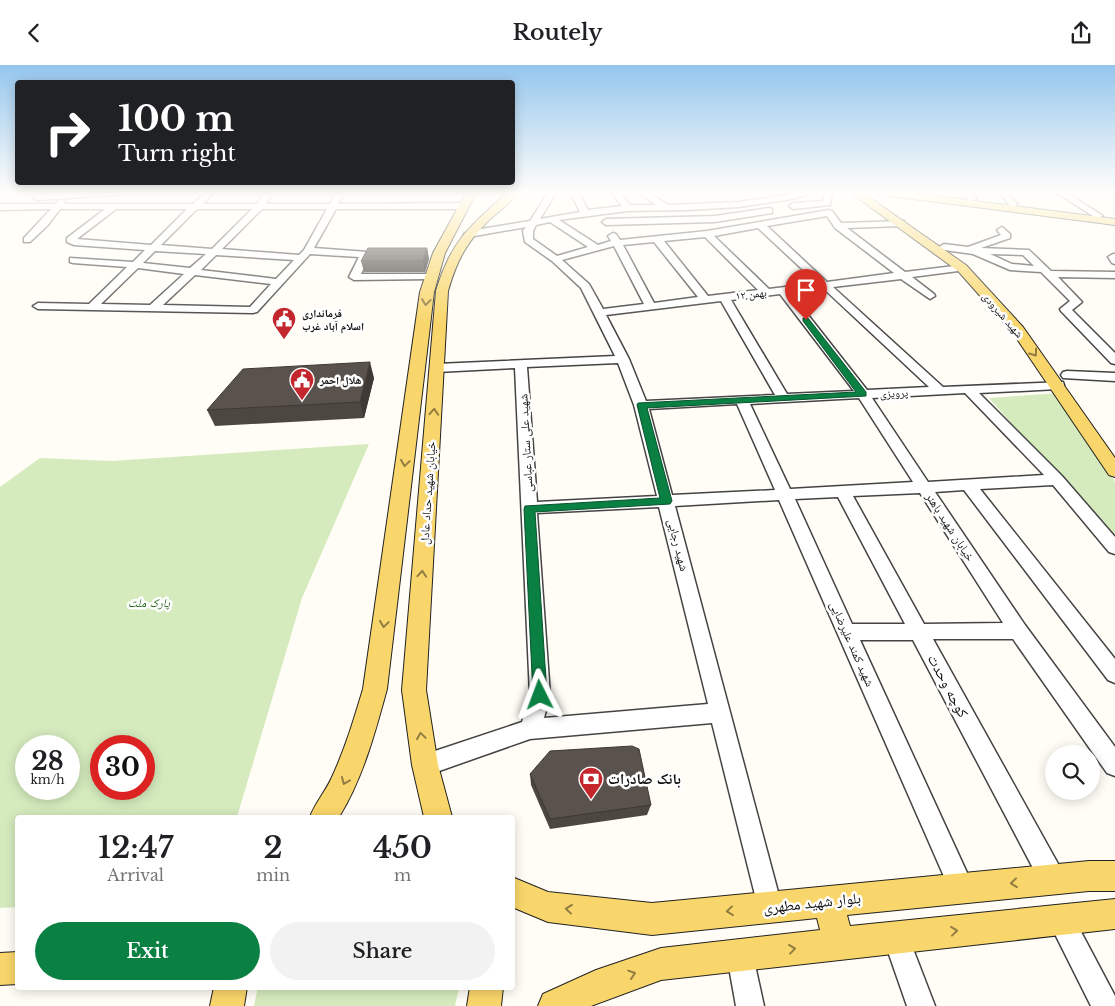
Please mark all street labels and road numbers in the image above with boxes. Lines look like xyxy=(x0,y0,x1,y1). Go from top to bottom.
street label: ۱۲ بهمن xyxy=(735,285,767,303)
street label: شهید شیرودی xyxy=(979,289,1027,341)
street label: پرویزی xyxy=(879,385,909,401)
street label: شهید علی ستار عباسی xyxy=(515,393,536,493)
street label: خیابان شهید حداد عادل xyxy=(416,440,439,545)
street label: خیابان شهید باهنر xyxy=(922,489,978,564)
street label: شهید رجایی xyxy=(665,517,692,573)
street label: شهید کمند علیرضایی xyxy=(827,599,878,689)
street label: کوچه وحدت xyxy=(924,651,973,721)
street label: بلوار شهید مطهری xyxy=(762,888,862,918)

